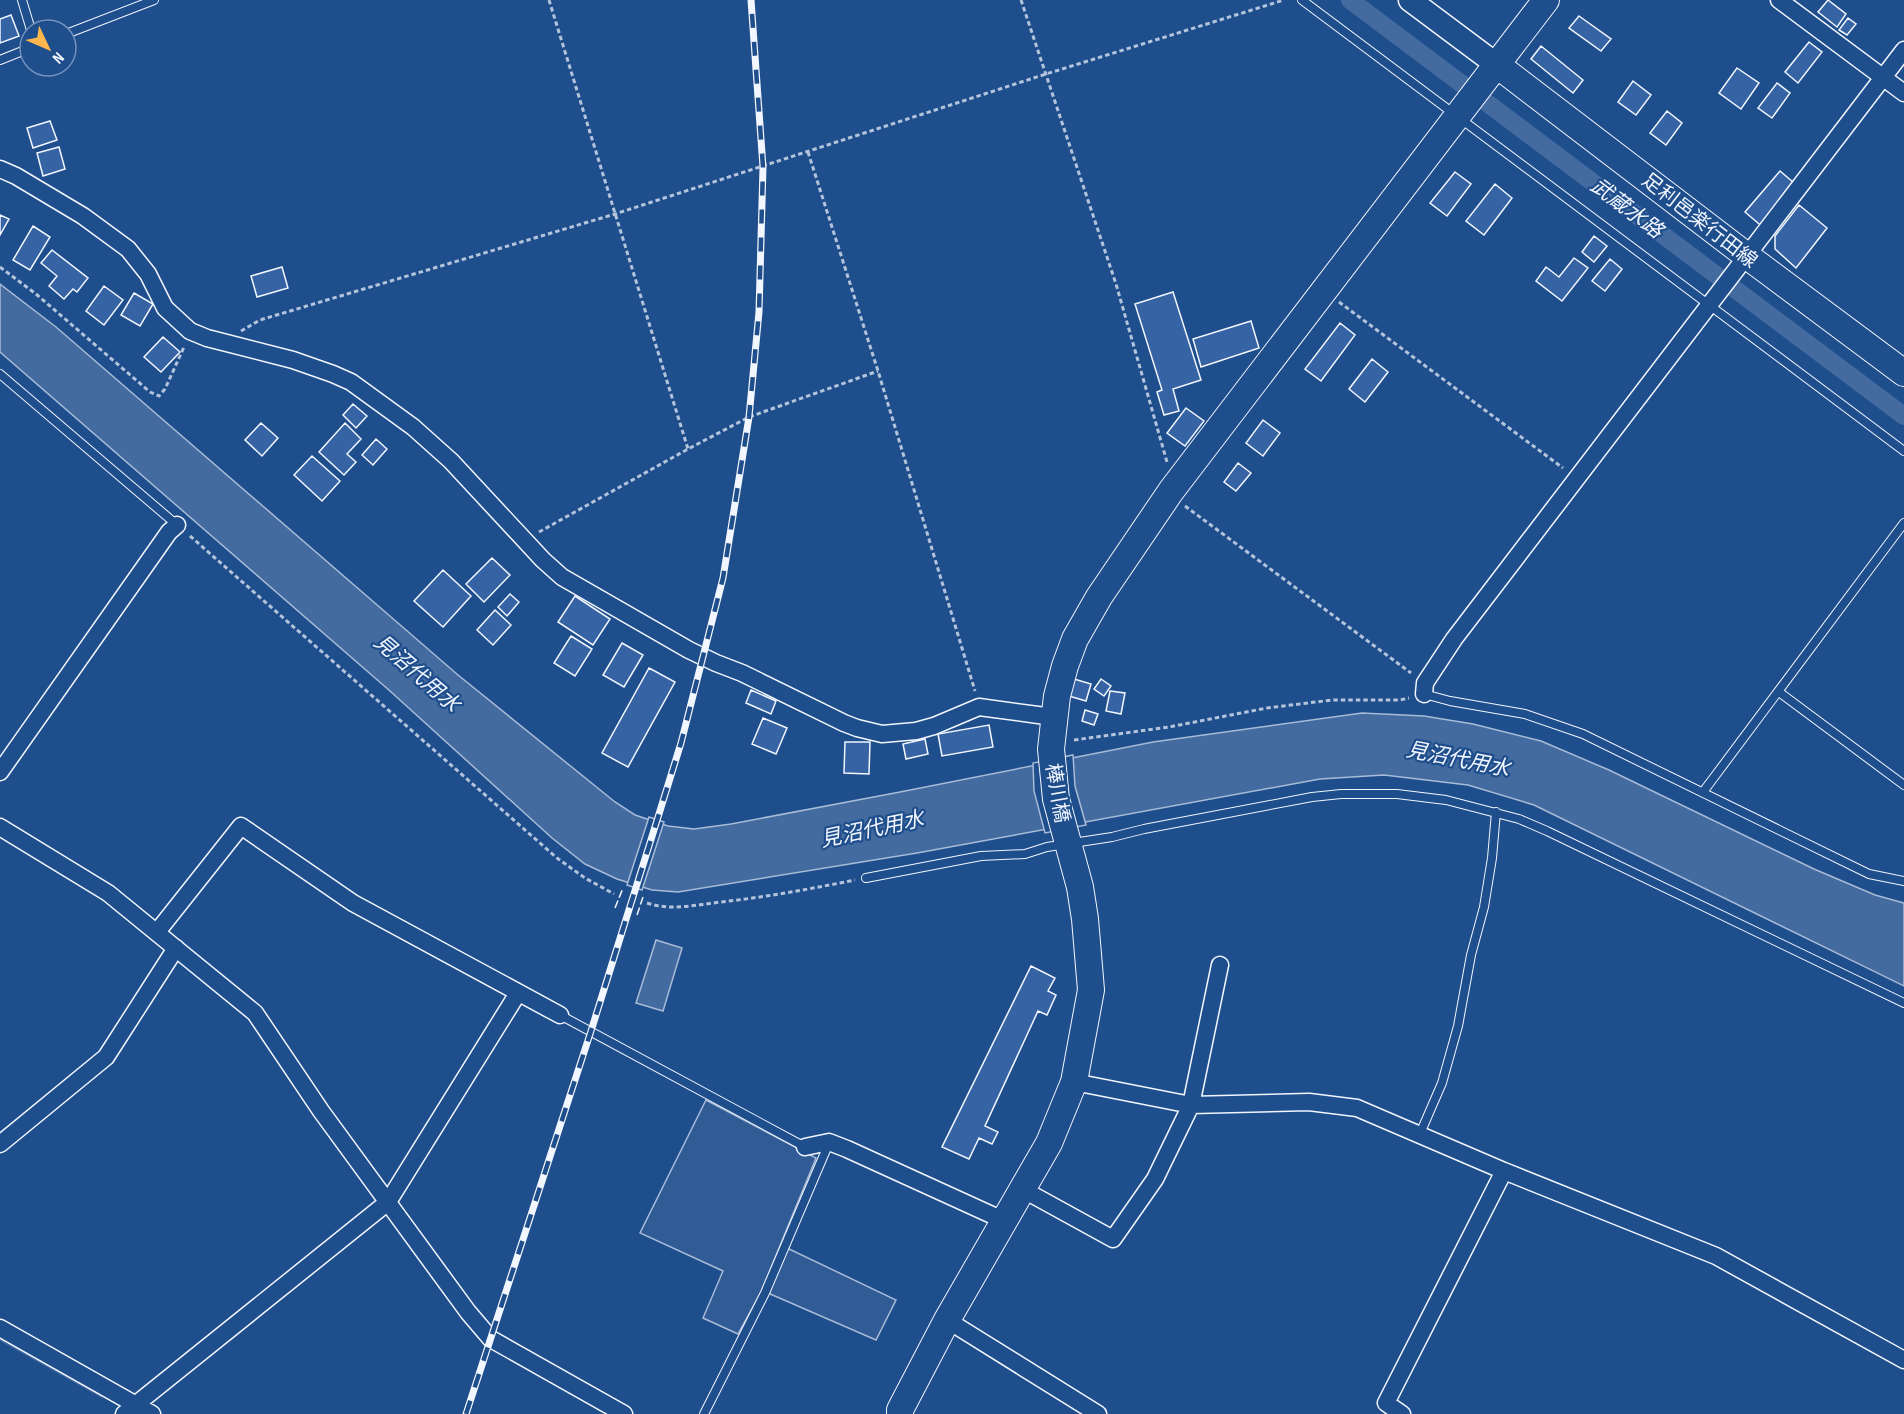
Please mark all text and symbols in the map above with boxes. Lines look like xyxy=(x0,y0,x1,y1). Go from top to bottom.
north arrow xyxy=(18,18,78,78)
text: N xyxy=(48,48,68,67)
street label: 足利邑楽行田線 xyxy=(1637,168,1762,273)
water label: 武蔵水路 xyxy=(1586,173,1669,245)
water label: 見沼代用水 xyxy=(369,630,466,719)
water label: 見沼代用水 xyxy=(1404,737,1514,782)
street label: 棒川橋 xyxy=(1040,762,1074,825)
water label: 見沼代用水 xyxy=(818,806,928,853)

